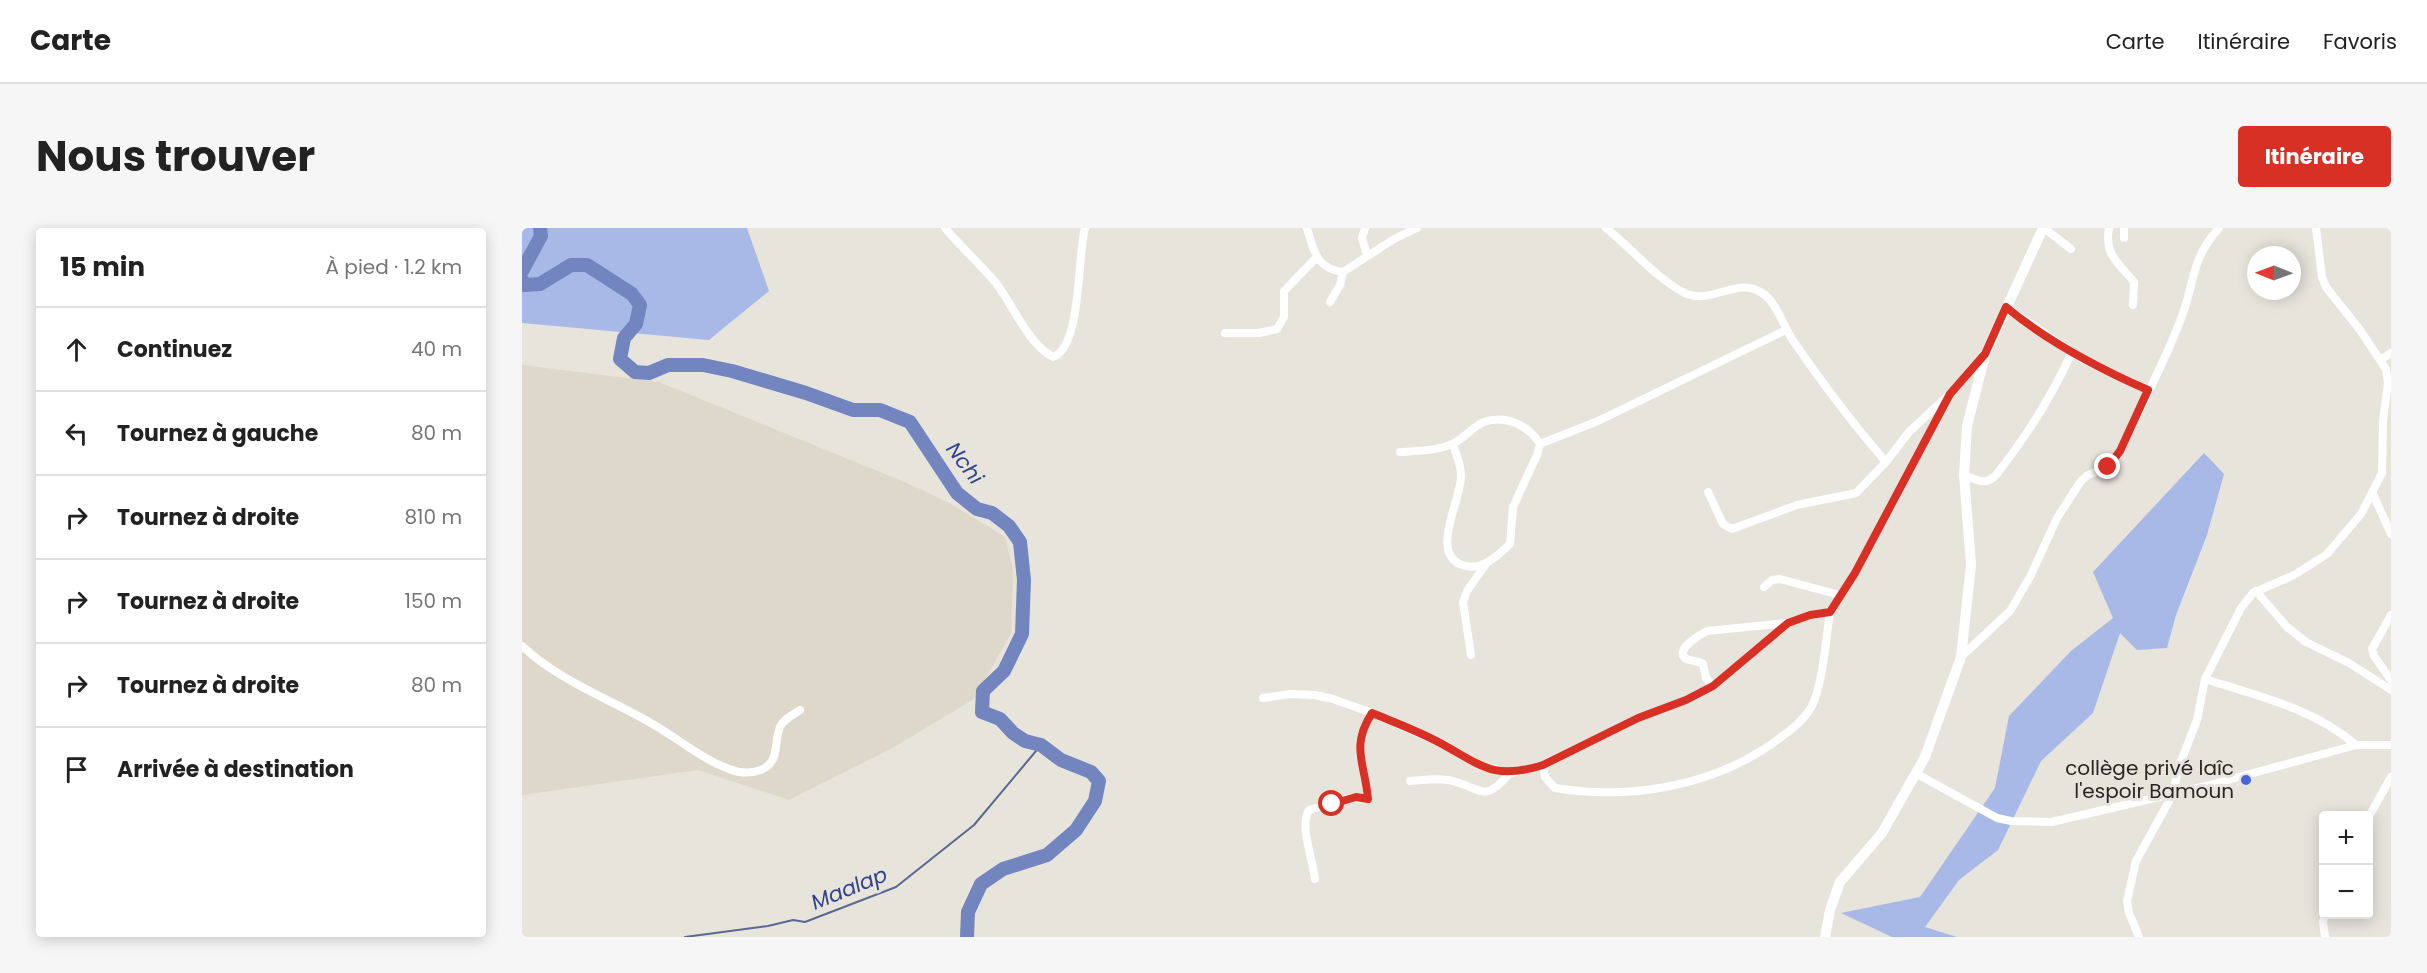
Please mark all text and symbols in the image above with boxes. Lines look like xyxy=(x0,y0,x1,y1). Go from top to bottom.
text: Carte xyxy=(30,21,111,60)
text: Carte xyxy=(2106,27,2165,56)
text: Itinéraire xyxy=(2198,27,2290,56)
text: Favoris xyxy=(2323,27,2397,56)
button: Itinéraire xyxy=(2238,126,2391,187)
text: Nous trouver xyxy=(36,127,315,186)
north arrow xyxy=(2247,246,2301,300)
text: 15 min xyxy=(60,249,145,285)
text: À pied · 1.2 km xyxy=(326,253,462,281)
icon: ahead xyxy=(60,333,93,366)
text: Continuez xyxy=(117,334,232,365)
text: 40 m xyxy=(411,335,462,363)
icon: left xyxy=(60,417,93,450)
text: Tournez à gauche xyxy=(117,418,318,449)
text: 80 m xyxy=(411,419,462,447)
water label: Nchi xyxy=(940,436,991,491)
route end xyxy=(2094,453,2120,479)
icon: right xyxy=(60,501,93,534)
text: Tournez à droite xyxy=(117,502,299,533)
text: 810 m xyxy=(404,503,462,531)
icon: right xyxy=(60,585,93,618)
text: Tournez à droite xyxy=(117,586,299,617)
text: 150 m xyxy=(405,587,462,615)
icon: right xyxy=(60,669,93,702)
text: Tournez à droite xyxy=(117,670,299,701)
text: 80 m xyxy=(411,671,462,699)
icon: arrive xyxy=(60,753,93,786)
text: Arrivée à destination xyxy=(117,754,354,785)
place label: collège privé laîc l'espoir Bamoun xyxy=(2065,754,2234,805)
marker: collège privé laîc l'espoir Bamoun xyxy=(2239,773,2253,787)
route start xyxy=(1318,790,1344,816)
map controls xyxy=(2319,811,2373,919)
button: + xyxy=(2319,811,2373,865)
water label: Maalap xyxy=(806,860,892,916)
button: − xyxy=(2319,865,2373,919)

